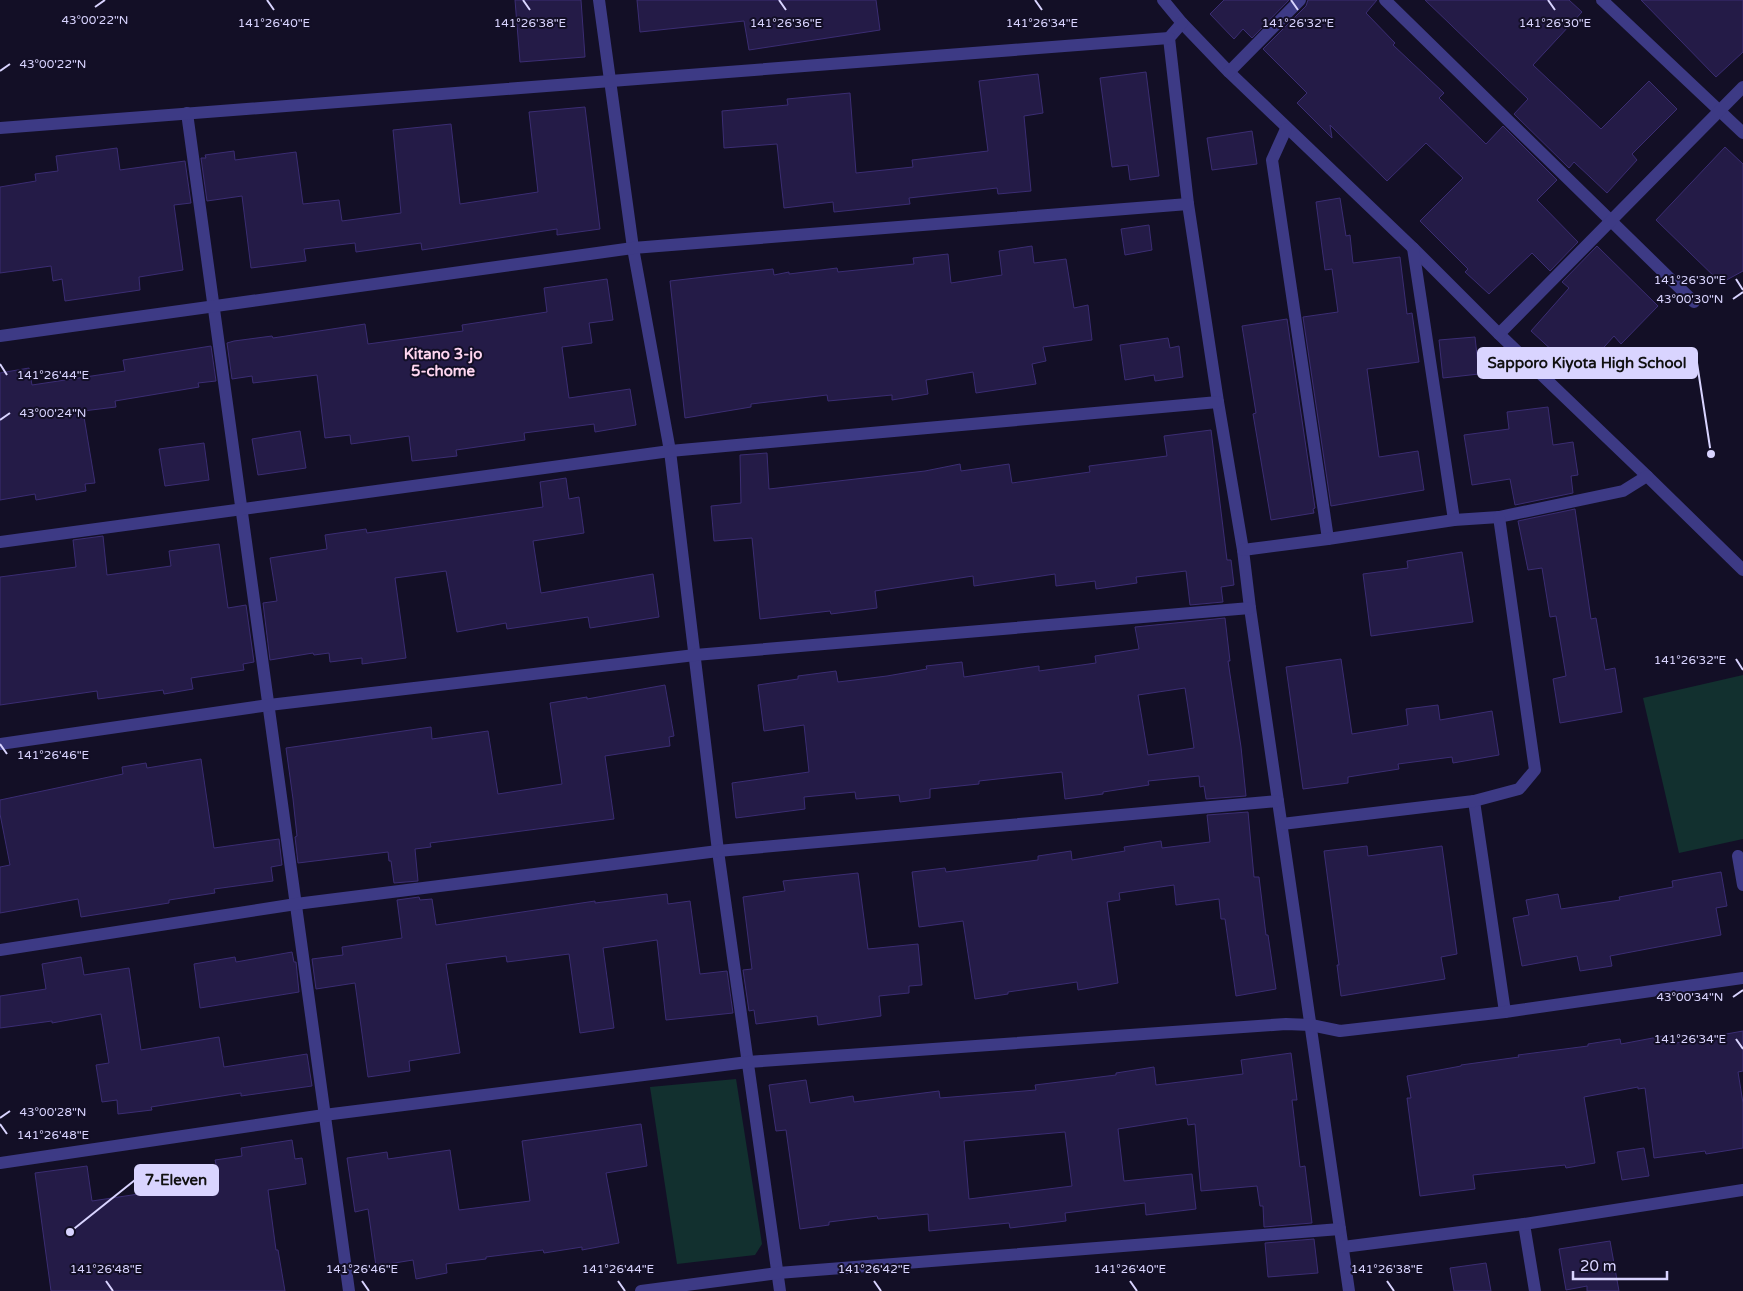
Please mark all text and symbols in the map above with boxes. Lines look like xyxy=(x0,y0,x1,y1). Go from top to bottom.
text: 43°00'22"N xyxy=(62,13,129,27)
text: 141°26'40"E xyxy=(238,16,311,30)
text: 141°26'38"E xyxy=(494,16,567,30)
text: 141°26'36"E xyxy=(750,16,823,30)
text: 141°26'34"E xyxy=(1006,16,1079,30)
text: 141°26'32"E xyxy=(1262,16,1335,30)
text: 141°26'30"E xyxy=(1519,16,1592,30)
text: 43°00'22"N xyxy=(20,57,87,71)
text: 141°26'30"E xyxy=(1654,273,1727,287)
text: 43°00'30"N xyxy=(1657,292,1724,306)
district label: Kitano 3-jo 5-chome xyxy=(404,345,482,380)
callout: Sapporo Kiyota High School xyxy=(1478,348,1697,378)
text: Sapporo Kiyota High School xyxy=(1488,354,1686,373)
text: 141°26'44"E xyxy=(17,368,90,382)
text: 43°00'24"N xyxy=(20,406,87,420)
text: 141°26'32"E xyxy=(1654,653,1727,667)
text: 141°26'46"E xyxy=(17,748,90,762)
text: 43°00'34"N xyxy=(1657,990,1724,1004)
text: 141°26'34"E xyxy=(1654,1032,1727,1046)
text: 43°00'28"N xyxy=(20,1105,87,1119)
text: 141°26'48"E xyxy=(17,1128,90,1142)
callout: 7-Eleven xyxy=(135,1165,218,1195)
text: 7-Eleven xyxy=(145,1171,207,1189)
scale bar xyxy=(1573,1248,1667,1280)
text: 20 m xyxy=(1580,1257,1617,1275)
text: 141°26'48"E xyxy=(70,1262,143,1276)
text: 141°26'46"E xyxy=(326,1262,399,1276)
text: 141°26'44"E xyxy=(582,1262,655,1276)
text: 141°26'42"E xyxy=(838,1262,911,1276)
text: 141°26'40"E xyxy=(1094,1262,1167,1276)
text: 141°26'38"E xyxy=(1351,1262,1424,1276)

